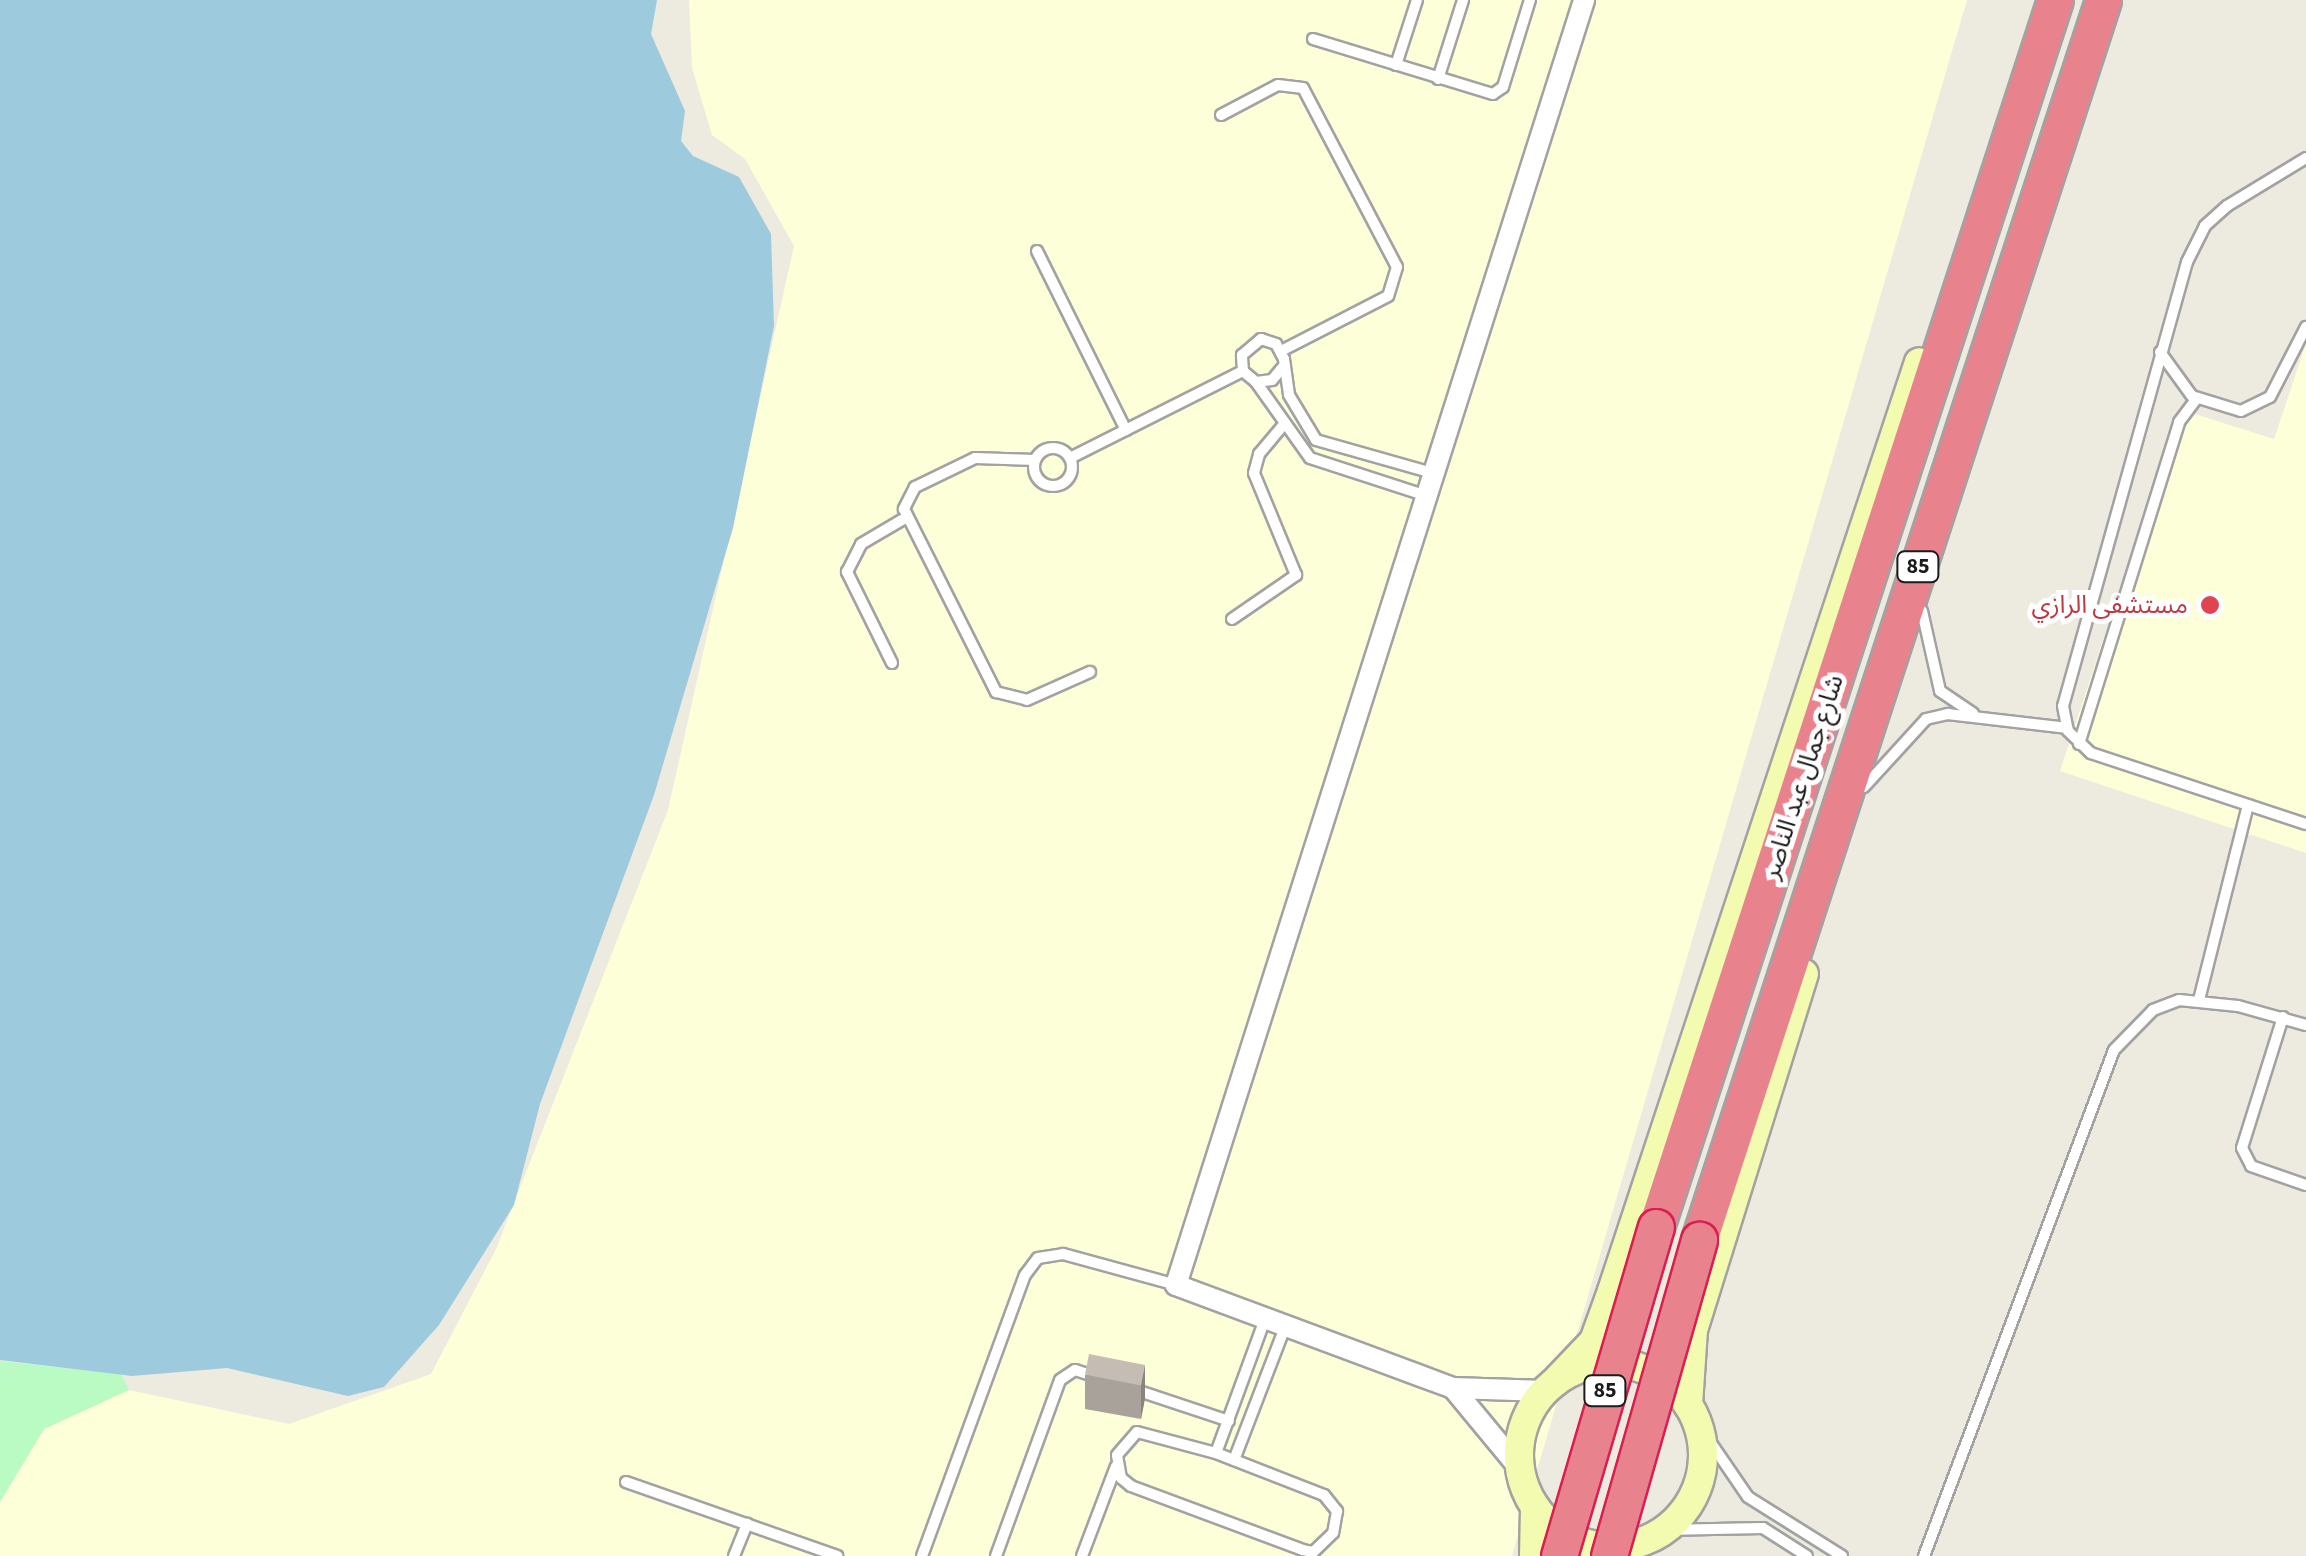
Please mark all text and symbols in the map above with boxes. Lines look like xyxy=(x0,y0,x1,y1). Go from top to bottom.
road number: 85 xyxy=(1896,550,1940,584)
place label: مستشفى الرازي xyxy=(2031,590,2188,620)
marker: مستشفى الرازي xyxy=(2197,592,2223,618)
street label: شارع جمال عبد الناصر xyxy=(1756,671,1850,883)
road number: 85 xyxy=(1582,1374,1628,1408)

